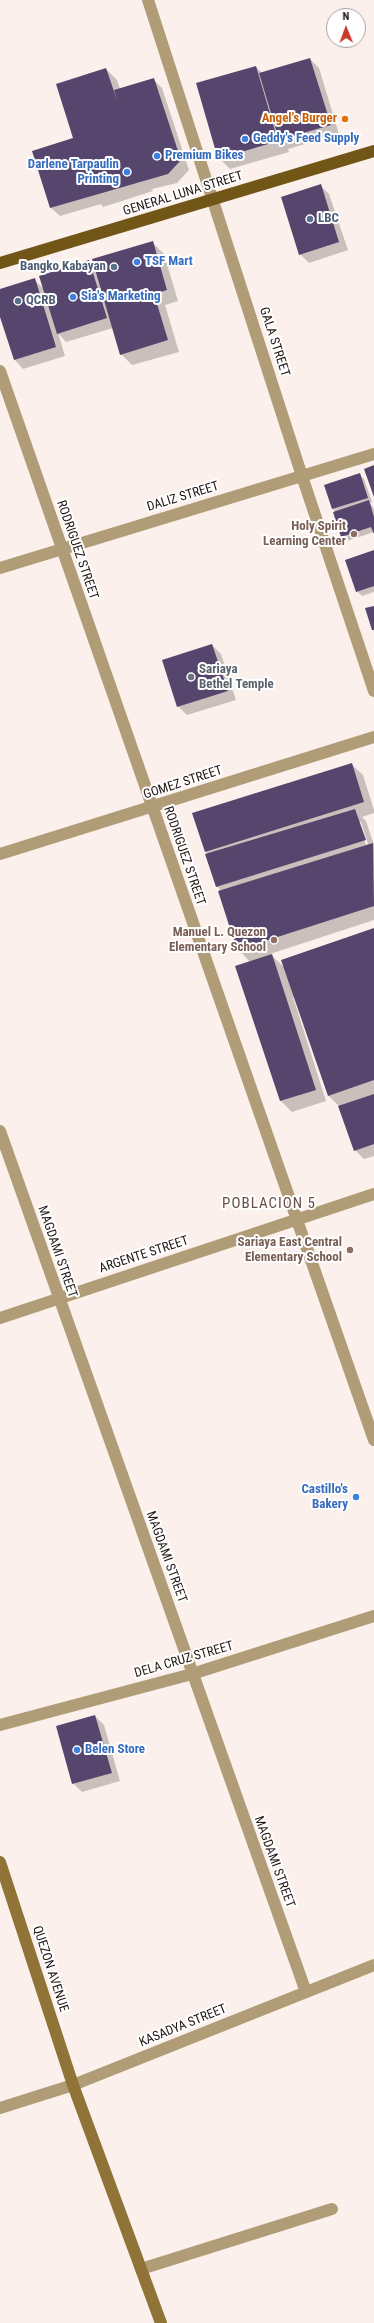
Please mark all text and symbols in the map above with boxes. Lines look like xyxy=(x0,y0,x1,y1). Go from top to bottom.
north arrow xyxy=(326,8,366,48)
text: N xyxy=(342,10,349,23)
place label: Angel's Burger xyxy=(262,111,337,127)
marker: Angel's Burger xyxy=(340,114,350,124)
place label: Geddy's Feed Supply xyxy=(253,131,359,147)
marker: Geddy's Feed Supply xyxy=(240,134,250,144)
place label: Premium Bikes xyxy=(165,148,244,164)
marker: Premium Bikes xyxy=(152,151,162,161)
place label: Darlene Tarpaulin Printing xyxy=(28,157,119,188)
marker: Darlene Tarpaulin Printing xyxy=(122,167,132,177)
street label: GENERAL LUNA STREET xyxy=(121,168,245,220)
place label: LBC xyxy=(318,211,339,227)
marker: LBC xyxy=(305,214,315,224)
place label: TSF Mart xyxy=(145,254,193,270)
marker: TSF Mart xyxy=(132,257,142,267)
place label: Bangko Kabayan xyxy=(20,259,106,275)
marker: Bangko Kabayan xyxy=(109,262,119,272)
place label: Sia's Marketing xyxy=(81,289,161,305)
marker: Sia's Marketing xyxy=(68,292,78,302)
place label: QCRB xyxy=(26,293,56,309)
marker: QCRB xyxy=(13,296,23,306)
street label: GALA STREET xyxy=(255,305,293,379)
street label: DALIZ STREET xyxy=(145,479,221,515)
street label: RODRIGUEZ STREET xyxy=(53,498,101,602)
place label: Holy Spirit Learning Center xyxy=(263,519,346,550)
marker: Holy Spirit Learning Center xyxy=(349,529,359,539)
place label: Sariaya Bethel Temple xyxy=(199,662,274,693)
marker: Sariaya Bethel Temple xyxy=(186,672,196,682)
street label: GOMEZ STREET xyxy=(142,763,224,803)
street label: RODRIGUEZ STREET xyxy=(160,804,208,908)
place label: Manuel L. Quezon Elementary School xyxy=(169,925,266,956)
marker: Manuel L. Quezon Elementary School xyxy=(269,935,279,945)
district label: POBLACION 5 xyxy=(222,1195,316,1213)
street label: MAGDAMI STREET xyxy=(34,1204,80,1300)
street label: ARGENTE STREET xyxy=(97,1233,191,1277)
place label: Sariaya East Central Elementary School xyxy=(238,1235,342,1266)
marker: Sariaya East Central Elementary School xyxy=(345,1245,355,1255)
place label: Castillo's Bakery xyxy=(301,1482,348,1513)
marker: Castillo's Bakery xyxy=(351,1492,361,1502)
street label: MAGDAMI STREET xyxy=(142,1509,190,1605)
street label: DELA CRUZ STREET xyxy=(133,1638,235,1682)
place label: Belen Store xyxy=(85,1742,145,1758)
marker: Belen Store xyxy=(72,1745,82,1755)
street label: MAGDAMI STREET xyxy=(250,1814,298,1910)
street label: QUEZON AVENUE xyxy=(29,1924,71,2014)
street label: KASADYA STREET xyxy=(137,2001,229,2051)

